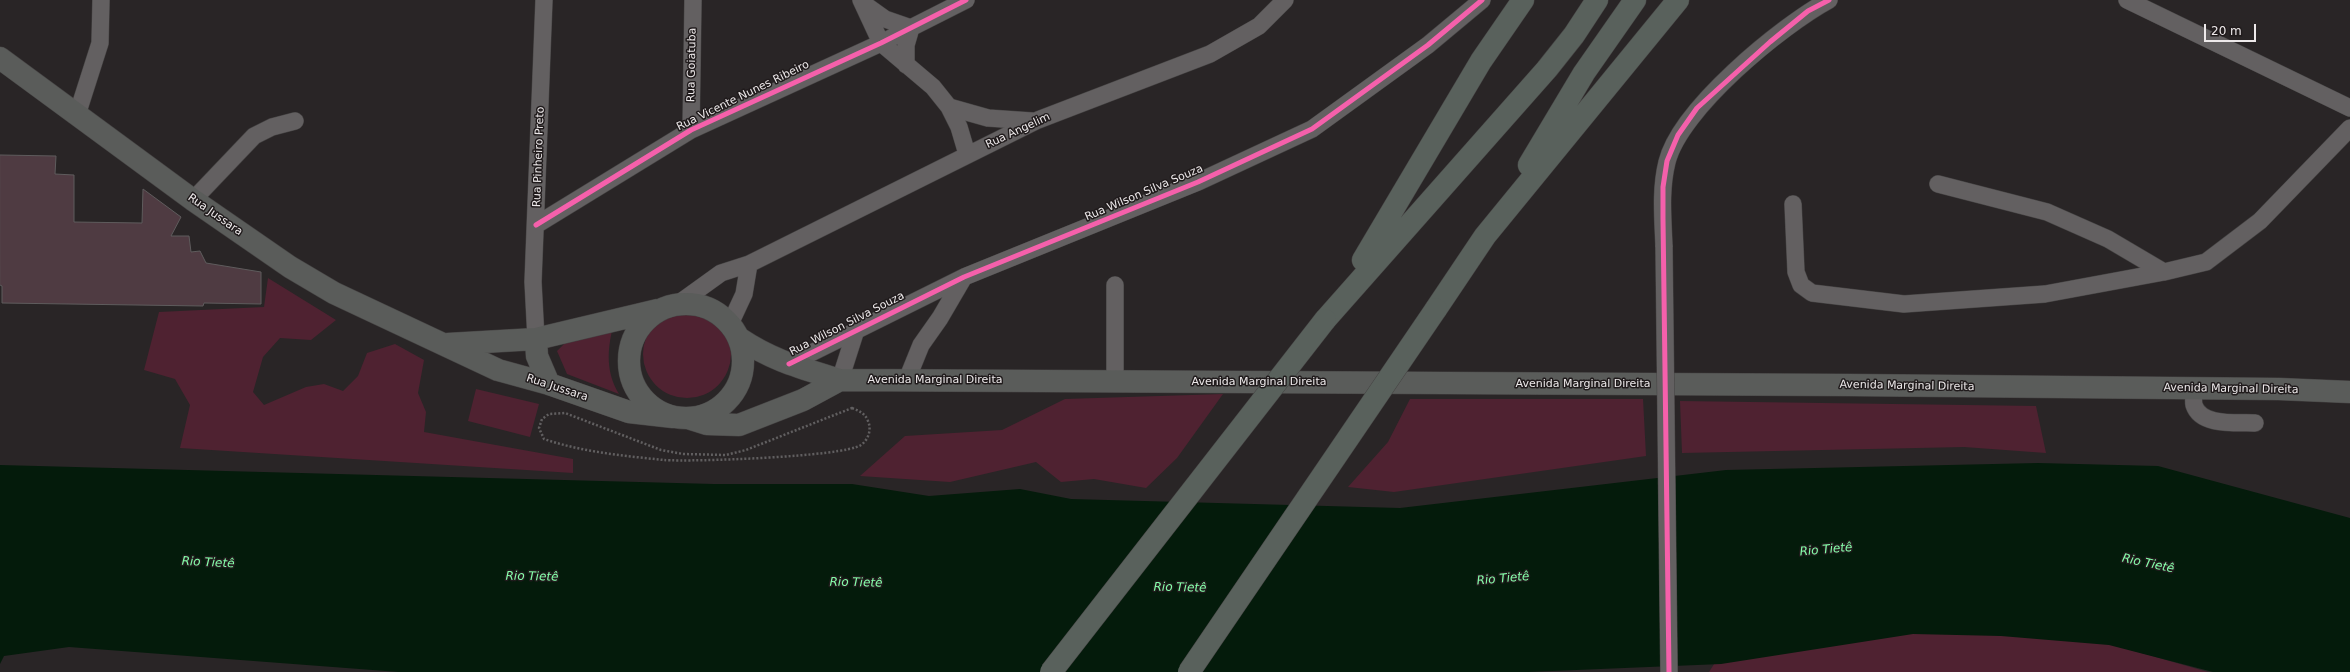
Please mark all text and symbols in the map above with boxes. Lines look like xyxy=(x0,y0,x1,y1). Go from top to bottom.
scale bar xyxy=(2206,16,2258,42)
text: 20 m xyxy=(2211,24,2242,38)
street label: Rua Goiatuba xyxy=(685,28,699,102)
street label: Rua Vicente Nunes Ribeiro xyxy=(675,58,811,134)
street label: Rua Pinheiro Preto xyxy=(531,106,547,208)
street label: Rua Angelim xyxy=(984,110,1052,152)
street label: Rua Wilson Silva Souza xyxy=(1083,162,1205,224)
street label: Rua Jussara xyxy=(185,191,245,239)
street label: Rua Wilson Silva Souza xyxy=(787,289,907,359)
street label: Rua Jussara xyxy=(525,372,589,404)
street label: Avenida Marginal Direita xyxy=(868,373,1002,387)
street label: Avenida Marginal Direita xyxy=(1192,375,1326,389)
street label: Avenida Marginal Direita xyxy=(1516,377,1650,391)
street label: Avenida Marginal Direita xyxy=(1839,378,1975,394)
street label: Avenida Marginal Direita xyxy=(2163,381,2299,397)
water label: Rio Tietê xyxy=(1799,541,1853,559)
water label: Rio Tietê xyxy=(2121,551,2175,577)
water label: Rio Tietê xyxy=(181,554,235,572)
water label: Rio Tietê xyxy=(505,569,559,585)
water label: Rio Tietê xyxy=(1476,570,1530,588)
water label: Rio Tietê xyxy=(829,575,883,591)
water label: Rio Tietê xyxy=(1153,580,1207,596)

